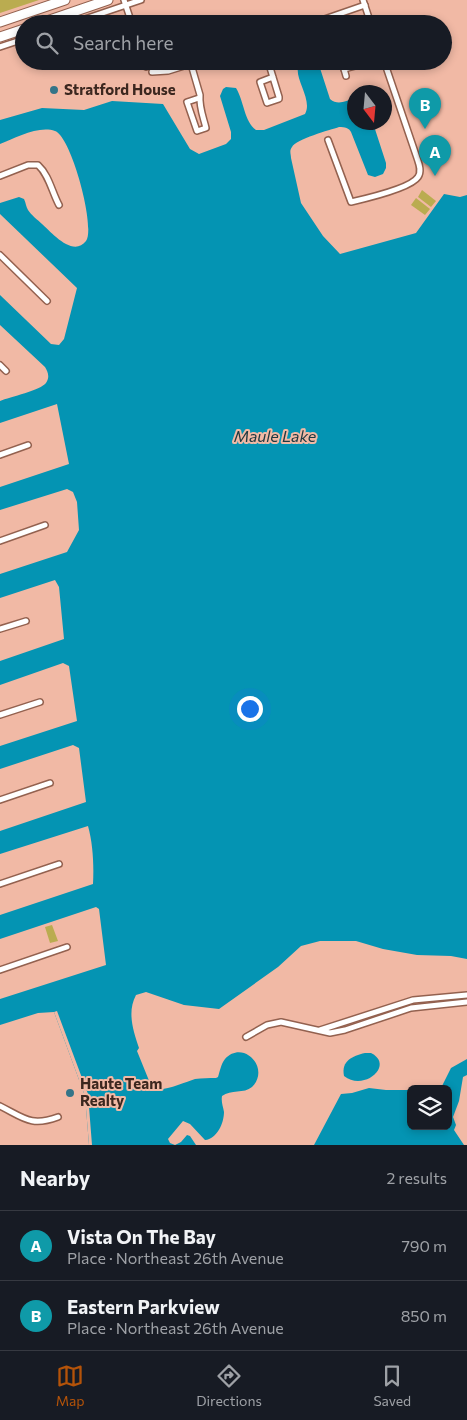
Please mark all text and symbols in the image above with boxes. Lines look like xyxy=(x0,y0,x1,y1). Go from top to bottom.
search box xyxy=(15,15,452,70)
icon: search xyxy=(33,29,61,57)
text: Search here xyxy=(73,31,173,54)
place label: Stratford House xyxy=(64,80,176,98)
marker: Stratford House xyxy=(48,84,60,96)
north arrow xyxy=(347,85,392,130)
pin: B xyxy=(409,88,441,129)
pin: A xyxy=(419,135,451,176)
water label: Maule Lake xyxy=(234,426,317,445)
your location xyxy=(237,696,263,722)
place label: Haute Team Realty xyxy=(80,1074,162,1109)
map controls xyxy=(407,1085,452,1130)
button: layers xyxy=(407,1085,452,1130)
marker: Haute Team Realty xyxy=(64,1087,76,1099)
text: Nearby xyxy=(20,1165,90,1190)
text: 2 results xyxy=(386,1168,447,1187)
text: Vista On The Bay xyxy=(67,1225,216,1248)
text: A xyxy=(30,1236,42,1255)
text: 790 m xyxy=(401,1236,447,1255)
text: Place · Northeast 26th Avenue xyxy=(67,1248,284,1267)
text: Eastern Parkview xyxy=(67,1295,220,1318)
text: B xyxy=(31,1306,41,1325)
text: 850 m xyxy=(401,1306,447,1325)
text: Place · Northeast 26th Avenue xyxy=(67,1318,284,1337)
tab: Map xyxy=(56,1362,85,1409)
tab: Directions xyxy=(196,1362,262,1409)
tab: Saved xyxy=(373,1362,411,1409)

